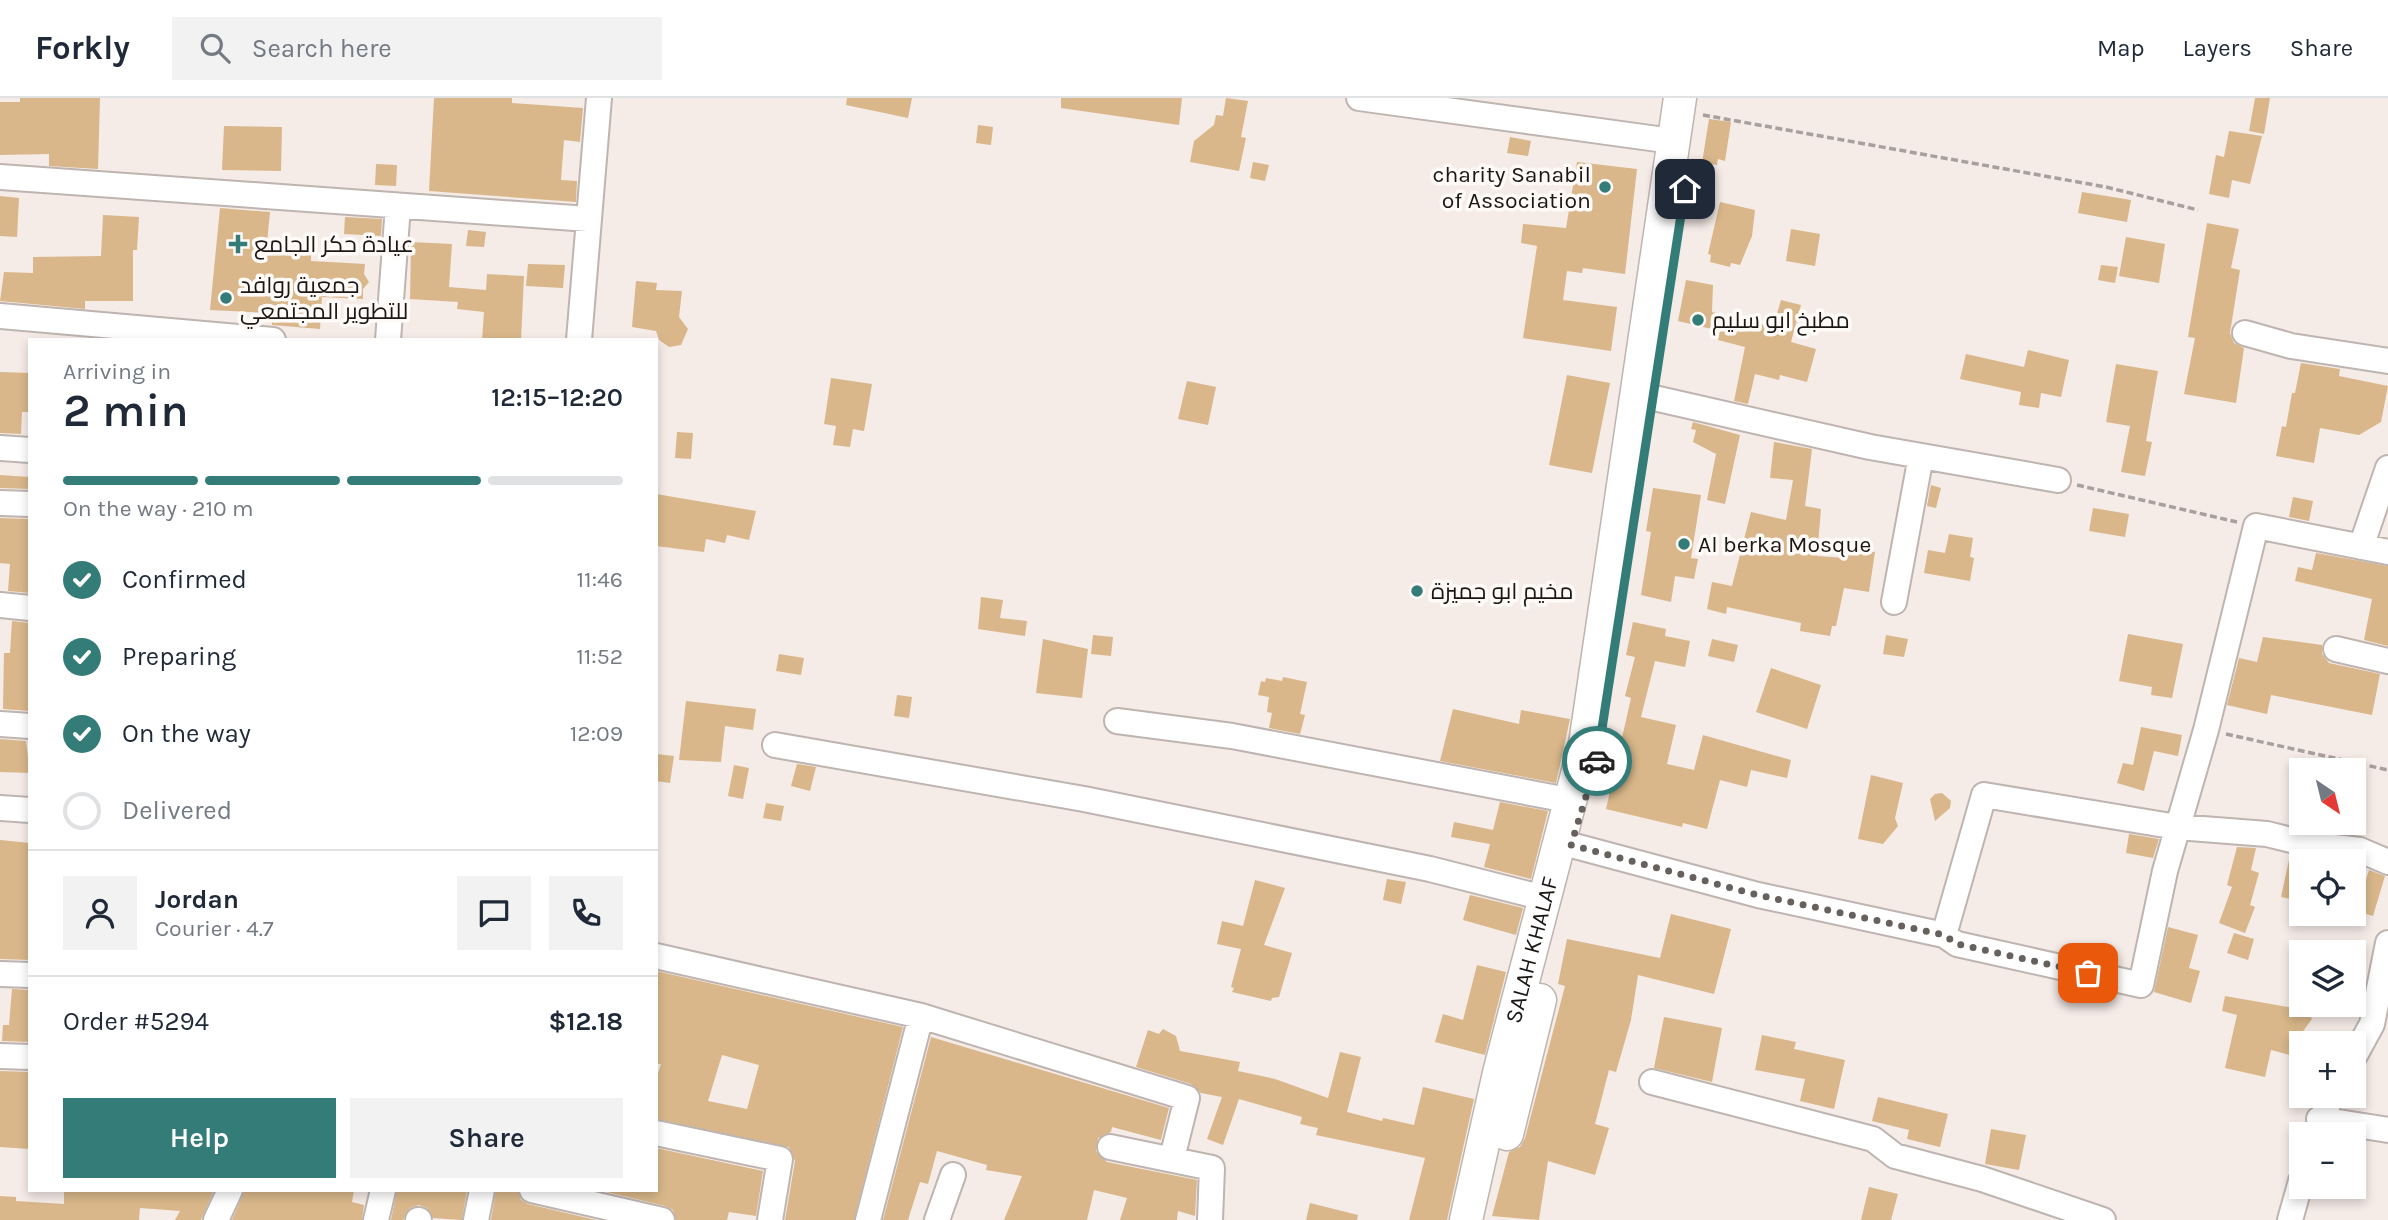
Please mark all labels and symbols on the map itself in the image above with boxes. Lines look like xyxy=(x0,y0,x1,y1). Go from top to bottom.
pin xyxy=(1655,159,1715,219)
place label: charity Sanabil of Association xyxy=(1433,161,1591,214)
marker: charity Sanabil of Association xyxy=(1597,179,1613,195)
place label: عيادة حكر الجامع xyxy=(254,231,414,260)
marker: عيادة حكر الجامع xyxy=(228,234,248,254)
place label: جمعية روافد للتطوير المجتمعي xyxy=(240,272,408,329)
marker: جمعية روافد للتطوير المجتمعي xyxy=(218,290,234,306)
place label: مطبخ ابو سليم xyxy=(1712,307,1850,336)
marker: مطبخ ابو سليم xyxy=(1690,312,1706,328)
place label: Al berka Mosque xyxy=(1698,531,1871,558)
marker: Al berka Mosque xyxy=(1676,536,1692,552)
place label: مخيم ابو جميزة xyxy=(1431,578,1574,607)
marker: مخيم ابو جميزة xyxy=(1409,583,1425,599)
courier xyxy=(1562,726,1632,796)
north arrow xyxy=(2289,758,2366,835)
street label: SALAH KHALAF xyxy=(1500,874,1564,1026)
pin xyxy=(2058,943,2118,1003)

